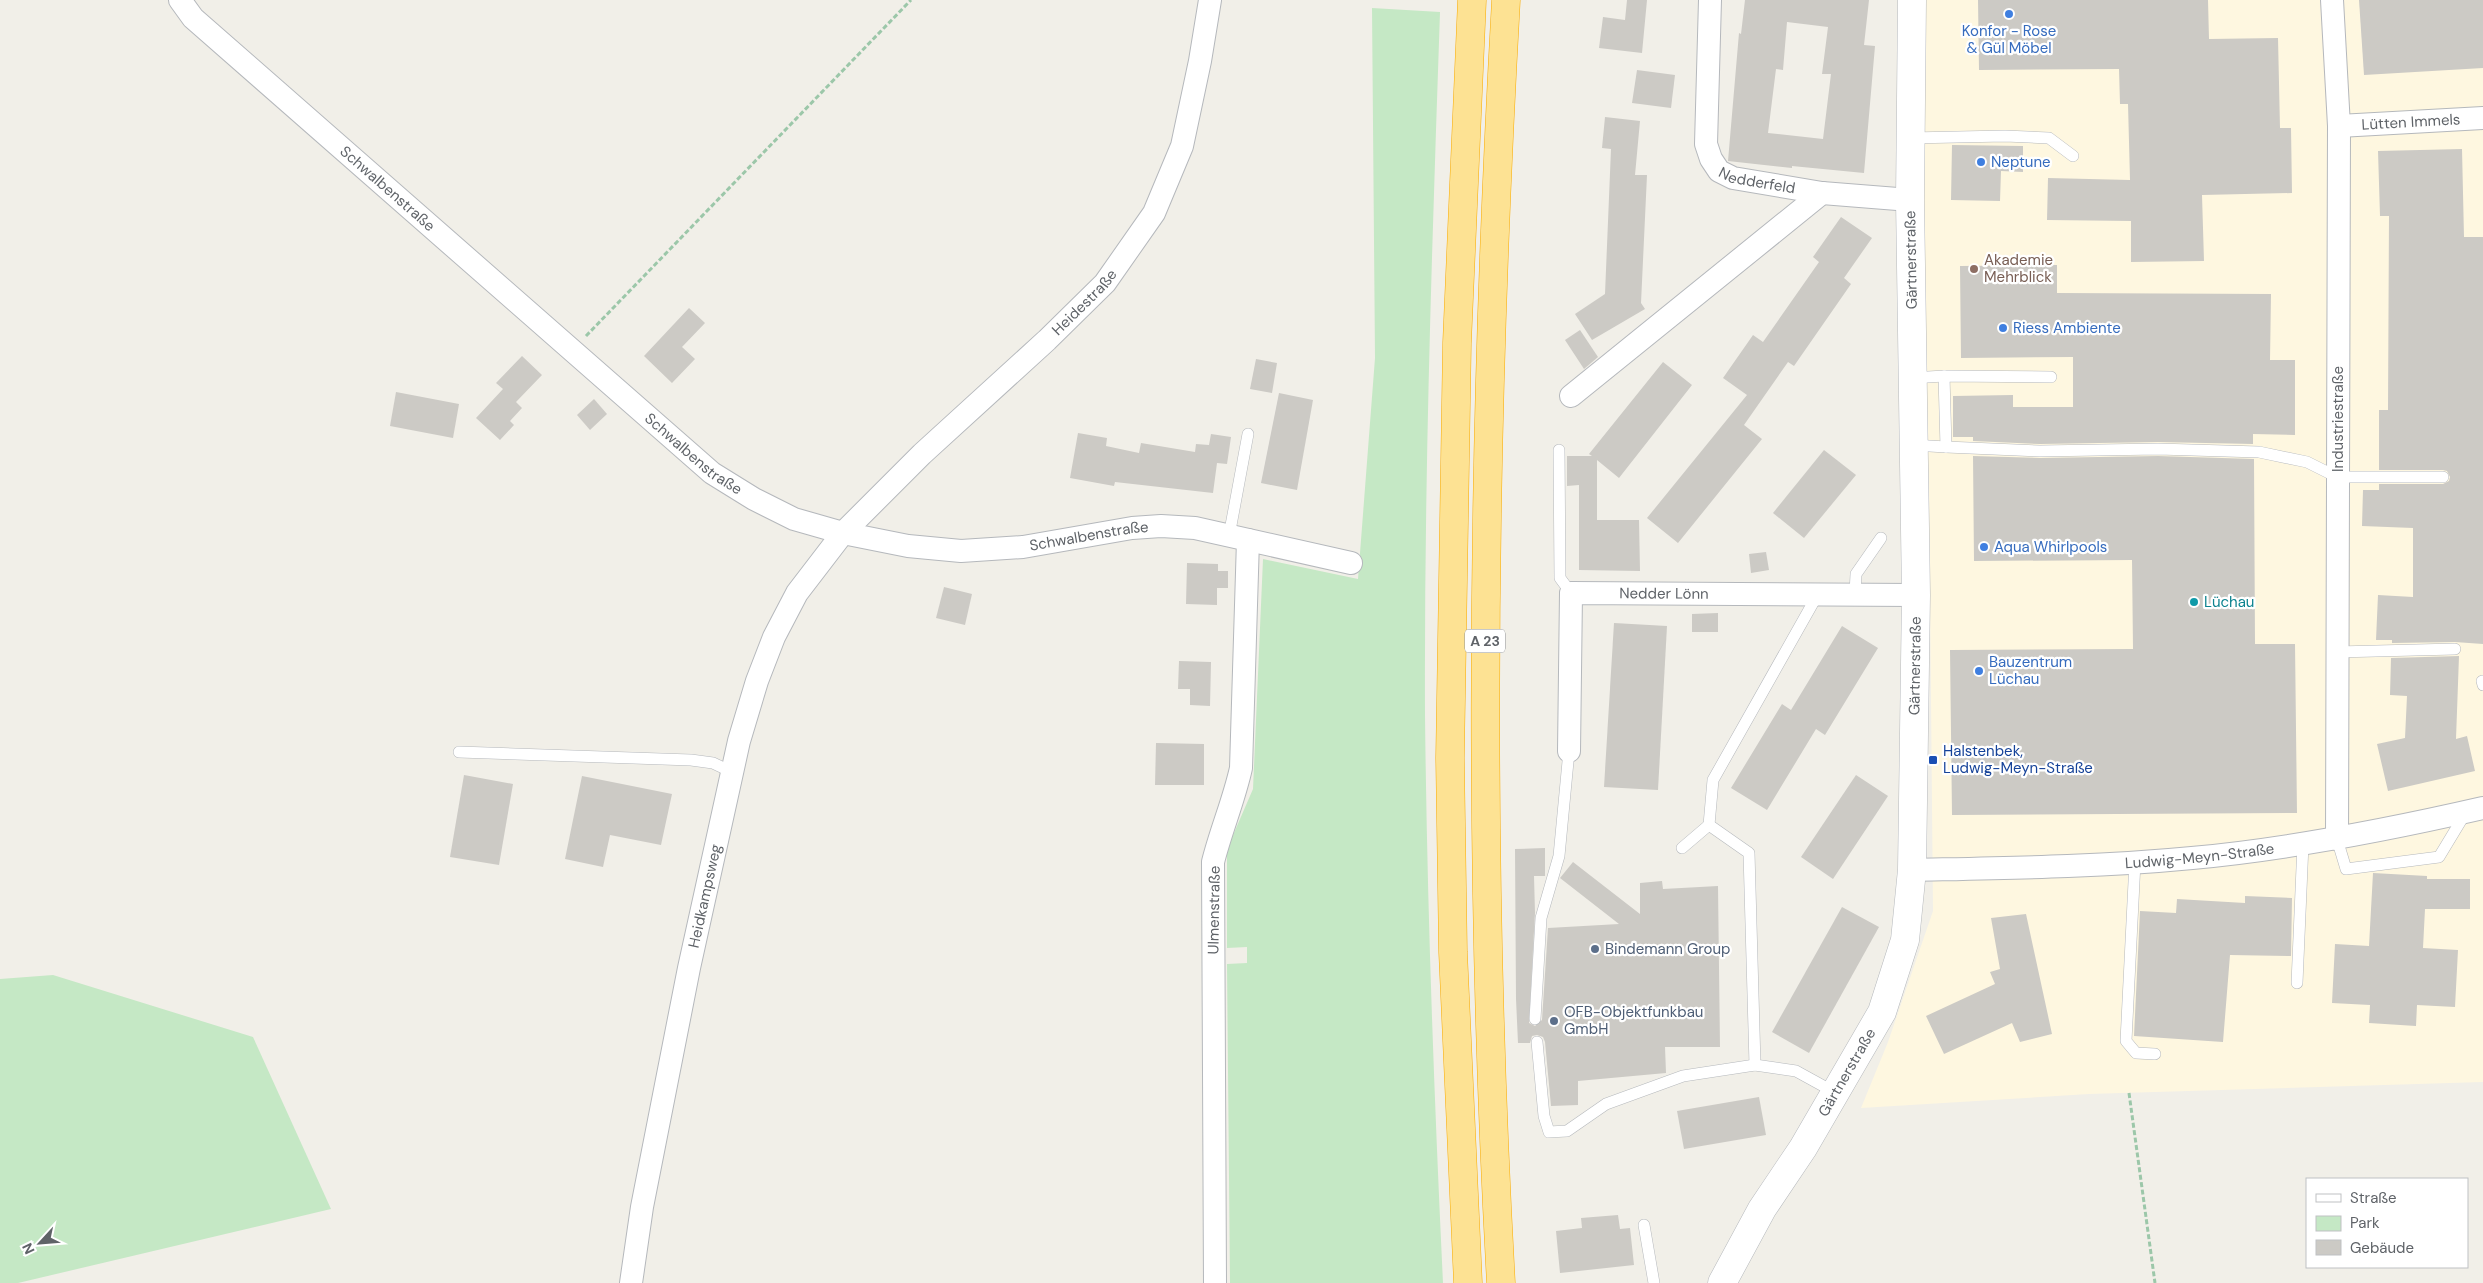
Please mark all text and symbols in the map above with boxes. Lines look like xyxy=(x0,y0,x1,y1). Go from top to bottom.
marker: Konfor - Rose & Gül Möbel xyxy=(2003,8,2015,20)
place label: Konfor - Rose & Gül Möbel xyxy=(1962,21,2056,58)
street label: Lütten Immels xyxy=(2361,109,2461,135)
street label: Schwalbenstraße xyxy=(336,141,439,236)
place label: Neptune xyxy=(1991,152,2051,172)
marker: Neptune xyxy=(1975,156,1987,168)
street label: Nedderfeld xyxy=(1715,162,1797,198)
street label: Gärtnerstraße xyxy=(1900,211,1922,309)
place label: Akademie Mehrblick xyxy=(1984,250,2053,287)
marker: Akademie Mehrblick xyxy=(1968,263,1980,275)
street label: Heidestraße xyxy=(1048,265,1122,340)
place label: Riess Ambiente xyxy=(2013,318,2121,338)
marker: Riess Ambiente xyxy=(1997,322,2009,334)
street label: Industriestraße xyxy=(2328,366,2348,472)
street label: Schwalbenstraße xyxy=(640,408,746,499)
street label: Schwalbenstraße xyxy=(1028,517,1149,556)
place label: Aqua Whirlpools xyxy=(1994,537,2107,557)
marker: Aqua Whirlpools xyxy=(1978,541,1990,553)
street label: Nedder Lönn xyxy=(1619,583,1709,604)
place label: Lüchau xyxy=(2204,592,2254,612)
marker: Lüchau xyxy=(2188,596,2200,608)
street label: Gärtnerstraße xyxy=(1904,616,1926,715)
road number: A 23 xyxy=(1465,630,1505,652)
place label: Bauzentrum Lüchau xyxy=(1989,652,2072,689)
marker: Bauzentrum Lüchau xyxy=(1973,665,1985,677)
place label: Halstenbek, Ludwig-Meyn-Straße xyxy=(1943,741,2093,778)
marker: Halstenbek, Ludwig-Meyn-Straße xyxy=(1927,754,1939,766)
street label: Ludwig-Meyn-Straße xyxy=(2124,838,2276,873)
street label: Heidkampsweg xyxy=(684,842,726,950)
street label: Ulmenstraße xyxy=(1203,865,1225,955)
place label: Bindemann Group xyxy=(1605,939,1730,959)
marker: Bindemann Group xyxy=(1589,943,1601,955)
place label: OFB-Objektfunkbau GmbH xyxy=(1564,1002,1703,1039)
marker: OFB-Objektfunkbau GmbH xyxy=(1548,1015,1560,1027)
street label: Gärtnerstraße xyxy=(1813,1025,1880,1120)
legend xyxy=(2306,1178,2468,1268)
text: Straße xyxy=(2350,1188,2397,1208)
text: Park xyxy=(2350,1213,2380,1233)
north arrow xyxy=(15,1218,65,1268)
text: Gebäude xyxy=(2350,1238,2414,1258)
text: N xyxy=(18,1240,39,1257)

